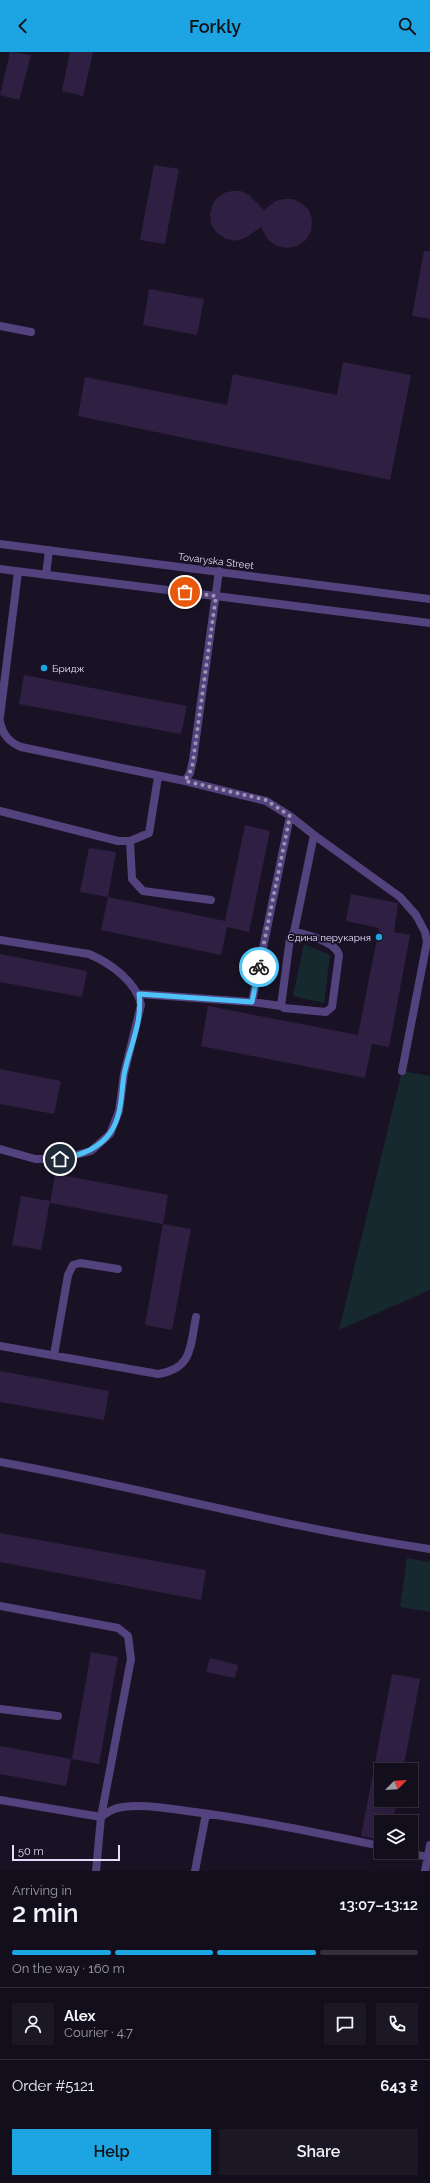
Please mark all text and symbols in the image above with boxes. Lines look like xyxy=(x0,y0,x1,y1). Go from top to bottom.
icon: back xyxy=(12,15,34,37)
icon: search xyxy=(396,15,418,37)
text: Forkly xyxy=(189,16,241,37)
street label: Tovaryska Street xyxy=(178,551,255,571)
pin xyxy=(168,575,202,609)
icon: bag xyxy=(174,581,196,603)
marker: Бридж xyxy=(39,663,49,673)
place label: Бридж xyxy=(52,663,84,674)
place label: Єдина перукарня xyxy=(288,932,371,943)
marker: Єдина перукарня xyxy=(374,932,384,942)
courier xyxy=(239,947,279,987)
icon: bike xyxy=(248,956,270,978)
pin xyxy=(43,1142,77,1176)
icon: home xyxy=(49,1148,71,1170)
north arrow xyxy=(374,1763,418,1807)
map controls xyxy=(374,1763,418,1859)
button: layers xyxy=(374,1815,418,1859)
scale bar xyxy=(12,1843,120,1862)
text: 50 m xyxy=(18,1845,44,1858)
text: Arriving in xyxy=(12,1883,72,1898)
text: 13:07–13:12 xyxy=(339,1896,418,1914)
text: 2 min xyxy=(12,1898,79,1928)
text: On the way · 160 m xyxy=(12,1961,125,1976)
button: person xyxy=(12,2003,54,2045)
button: chat xyxy=(324,2003,366,2045)
button: phone xyxy=(376,2003,418,2045)
text: Alex xyxy=(64,2007,95,2025)
text: Courier · 4.7 xyxy=(64,2025,133,2040)
text: Order #5121 xyxy=(12,2077,94,2095)
text: 643 ₴ xyxy=(380,2077,418,2095)
button: Help xyxy=(12,2129,211,2175)
button: Share xyxy=(219,2129,418,2175)

